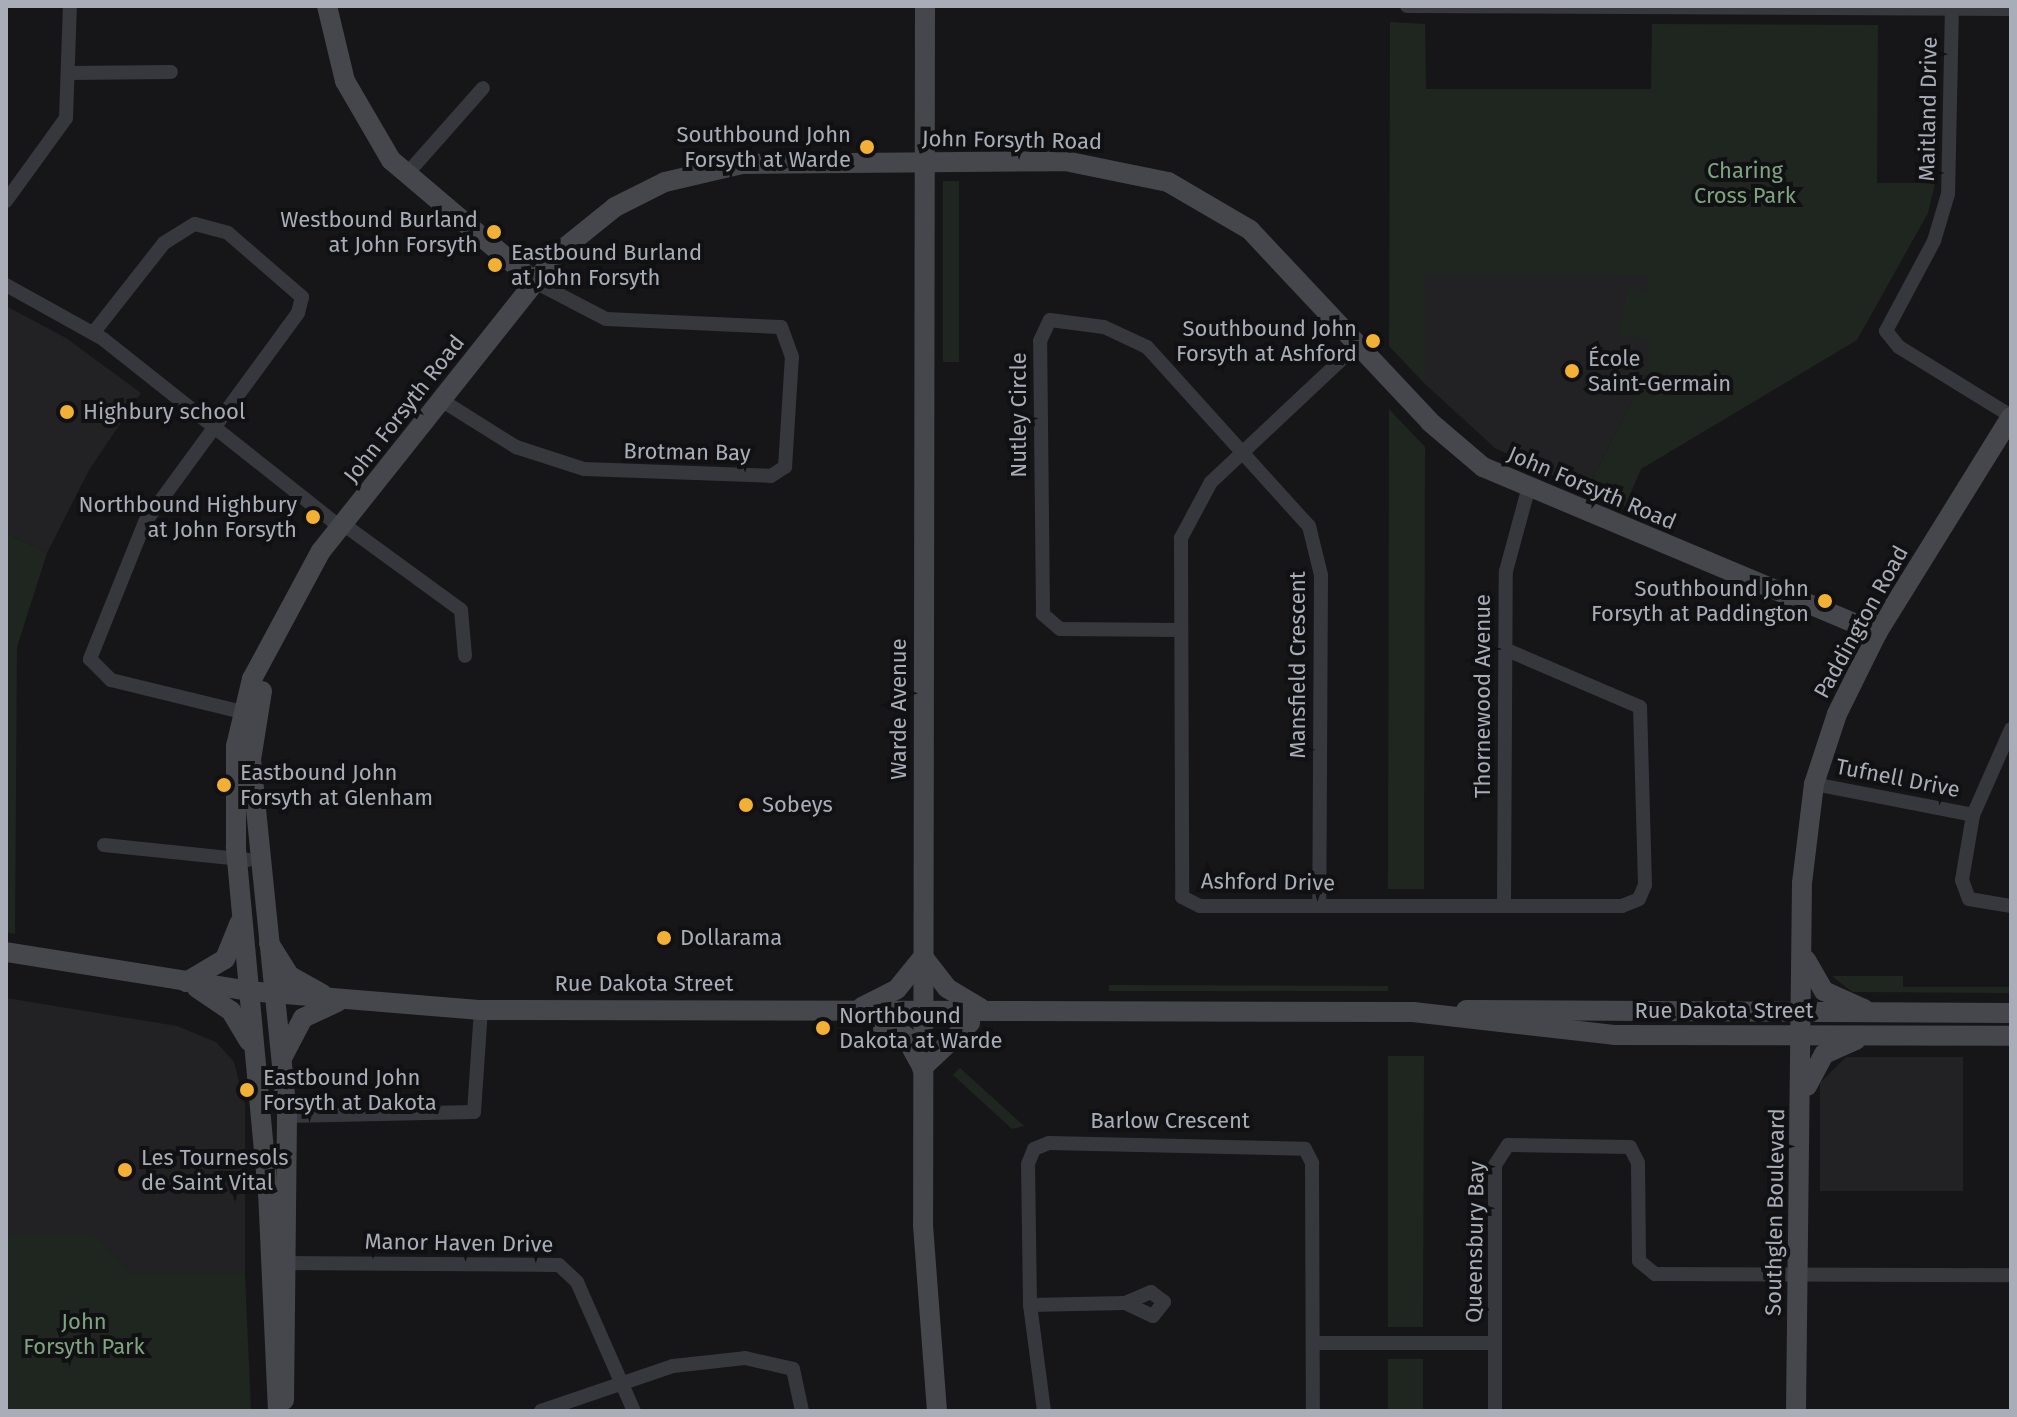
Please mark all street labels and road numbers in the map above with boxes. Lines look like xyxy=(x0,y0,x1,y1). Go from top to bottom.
street label: Maitland Drive xyxy=(1914,36,1942,182)
street label: John Forsyth Road xyxy=(922,125,1102,155)
street label: John Forsyth Road xyxy=(338,330,470,488)
street label: Nutley Circle xyxy=(1006,352,1032,478)
street label: Brotman Bay xyxy=(623,438,751,466)
street label: John Forsyth Road xyxy=(1504,441,1680,535)
street label: Paddington Road xyxy=(1808,541,1914,703)
street label: Mansfield Crescent xyxy=(1285,571,1311,759)
street label: Thornewood Avenue xyxy=(1470,594,1496,798)
street label: Warde Avenue xyxy=(886,638,912,780)
street label: Tufnell Drive xyxy=(1834,753,1962,803)
street label: Ashford Drive xyxy=(1201,868,1335,896)
street label: Rue Dakota Street xyxy=(554,971,734,997)
street label: Rue Dakota Street xyxy=(1634,998,1814,1024)
street label: Barlow Crescent xyxy=(1090,1108,1250,1134)
street label: Southglen Boulevard xyxy=(1760,1108,1790,1316)
street label: Queensbury Bay xyxy=(1460,1161,1490,1323)
street label: Manor Haven Drive xyxy=(364,1228,554,1258)

